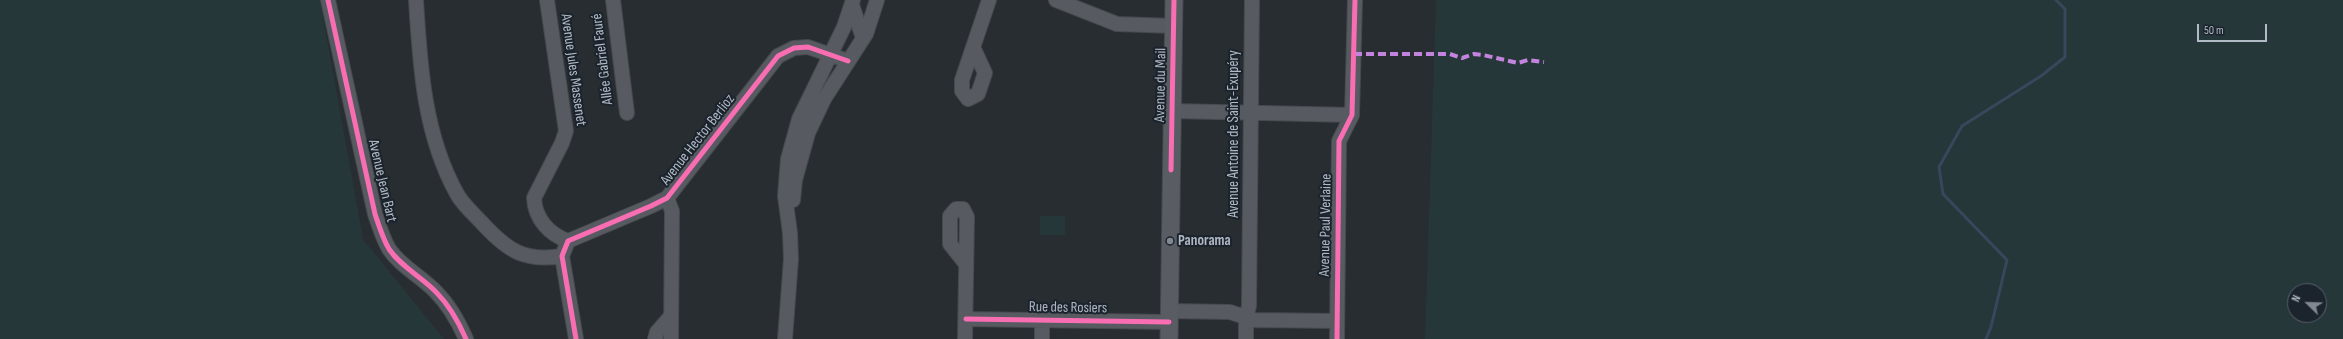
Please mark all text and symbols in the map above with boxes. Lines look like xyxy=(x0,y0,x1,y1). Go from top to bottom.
street label: Allée Gabriel Fauré xyxy=(588,12,618,106)
street label: Avenue Jules Massenet xyxy=(556,13,590,127)
scale bar xyxy=(2199,16,2269,42)
text: 50 m xyxy=(2204,23,2224,38)
street label: Avenue du Mail xyxy=(1151,48,1171,122)
street label: Avenue Antoine de Saint-Exupéry xyxy=(1225,50,1243,218)
street label: Avenue Hector Berlioz xyxy=(657,91,739,189)
street label: Avenue Jean Bart xyxy=(364,138,400,224)
street label: Avenue Paul Verlaine xyxy=(1316,173,1336,277)
place label: Panorama xyxy=(1178,232,1231,250)
marker: Panorama xyxy=(1165,236,1175,246)
north arrow xyxy=(2287,283,2327,323)
text: N xyxy=(2289,293,2304,304)
street label: Rue des Rosiers xyxy=(1029,298,1107,318)

